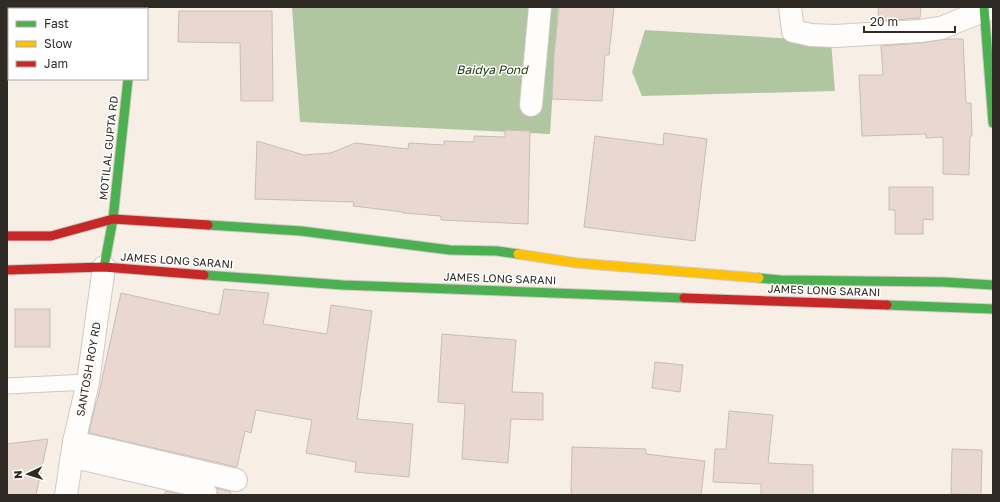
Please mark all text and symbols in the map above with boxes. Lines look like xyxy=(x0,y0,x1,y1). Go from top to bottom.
legend xyxy=(8,8,148,80)
scale bar xyxy=(864,8,955,34)
text: 20 m xyxy=(870,14,898,29)
text: Fast xyxy=(44,16,69,31)
text: Slow xyxy=(44,36,72,51)
text: Jam xyxy=(44,56,68,71)
water label: Baidya Pond xyxy=(456,62,529,77)
street label: MOTILAL GUPTA RD xyxy=(96,95,120,201)
street label: JAMES LONG SARANI xyxy=(120,250,234,270)
street label: JAMES LONG SARANI xyxy=(443,270,557,286)
street label: JAMES LONG SARANI xyxy=(767,282,881,298)
street label: SANTOSH ROY RD xyxy=(73,320,103,417)
north arrow xyxy=(8,454,48,494)
text: N xyxy=(11,470,24,479)

